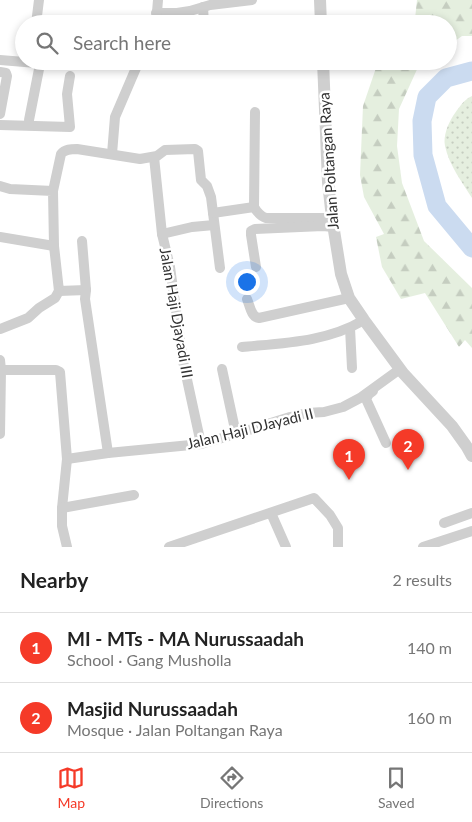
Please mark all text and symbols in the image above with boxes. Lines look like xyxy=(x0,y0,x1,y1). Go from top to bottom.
search box xyxy=(15,15,457,70)
icon: search xyxy=(33,29,61,57)
text: Search here xyxy=(73,31,171,54)
street label: Jalan Poltangan Raya xyxy=(314,92,342,230)
street label: Jalan Haji Djayadi III xyxy=(157,246,197,379)
your location xyxy=(234,269,260,295)
street label: Jalan Haji DJayadi II xyxy=(185,404,315,452)
pin: 2 xyxy=(392,429,424,470)
pin: 1 xyxy=(333,439,365,480)
text: Nearby xyxy=(20,567,88,592)
text: 2 results xyxy=(392,570,452,589)
text: MI - MTs - MA Nurussaadah xyxy=(67,627,304,650)
text: 1 xyxy=(31,638,41,657)
text: 140 m xyxy=(407,638,452,657)
text: School · Gang Musholla xyxy=(67,650,231,669)
text: Masjid Nurussaadah xyxy=(67,697,238,720)
text: 2 xyxy=(31,708,41,727)
text: 160 m xyxy=(407,708,452,727)
text: Mosque · Jalan Poltangan Raya xyxy=(67,720,283,739)
tab: Map xyxy=(57,764,85,811)
tab: Directions xyxy=(200,764,263,811)
tab: Saved xyxy=(378,764,415,811)

